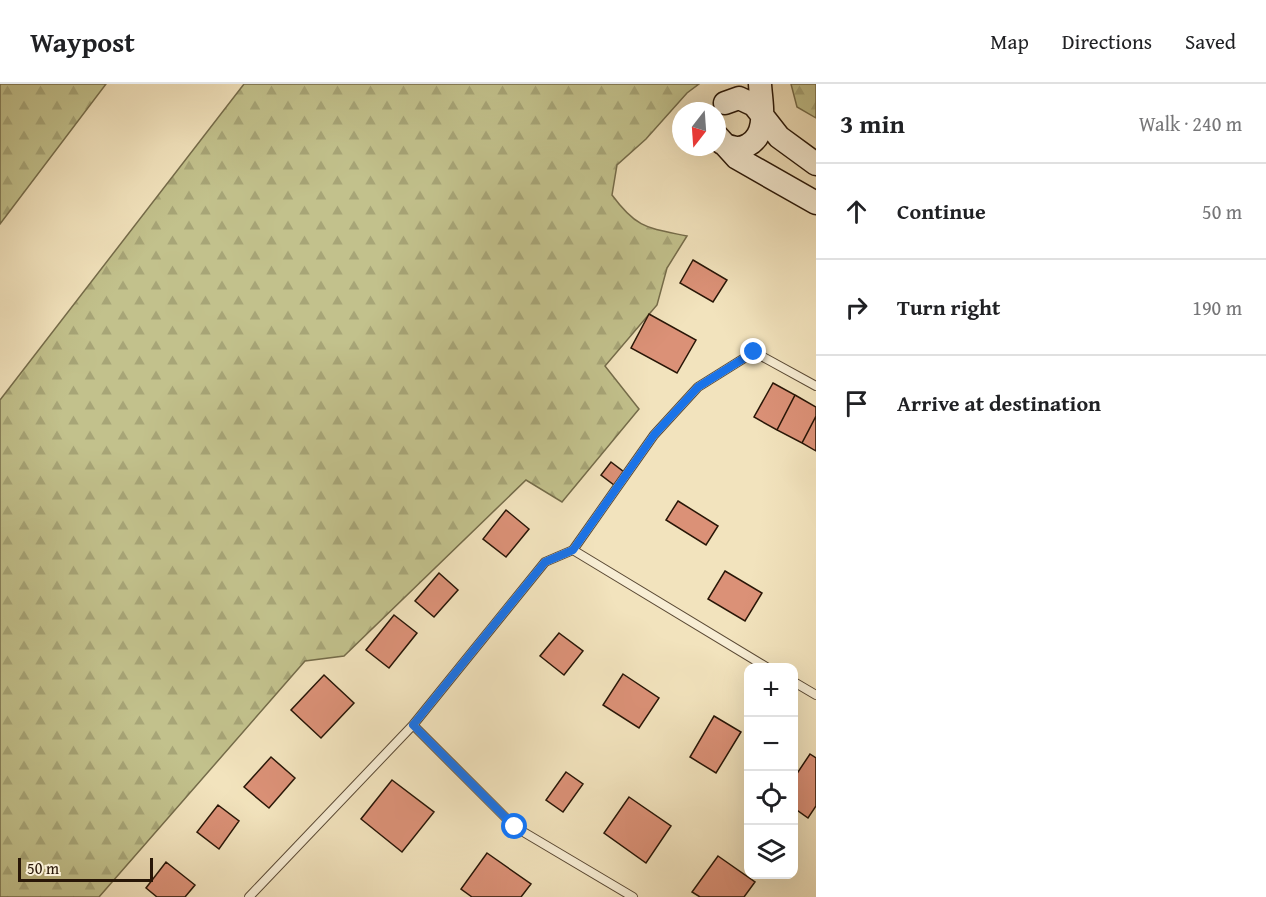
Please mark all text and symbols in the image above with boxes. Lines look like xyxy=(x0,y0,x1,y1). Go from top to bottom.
text: Waypost xyxy=(30,21,135,62)
text: Map xyxy=(990,26,1029,57)
text: Directions xyxy=(1062,26,1152,57)
text: Saved xyxy=(1185,26,1236,57)
north arrow xyxy=(672,102,726,156)
text: 3 min xyxy=(840,104,905,143)
text: Walk · 240 m xyxy=(1139,109,1242,138)
icon: ahead xyxy=(840,195,873,228)
text: Continue xyxy=(897,195,986,227)
text: 50 m xyxy=(1202,197,1242,226)
icon: right xyxy=(840,291,873,324)
text: Turn right xyxy=(897,291,1000,323)
text: 190 m xyxy=(1192,293,1242,322)
route end xyxy=(740,338,766,364)
icon: arrive xyxy=(840,387,873,420)
text: Arrive at destination xyxy=(897,387,1101,419)
map controls xyxy=(744,663,798,879)
button: + xyxy=(744,663,798,717)
button: − xyxy=(744,717,798,771)
button: locate xyxy=(744,771,798,825)
route start xyxy=(501,813,527,839)
button: layers xyxy=(744,825,798,879)
scale bar xyxy=(18,855,153,882)
text: 50 m xyxy=(27,856,59,880)

